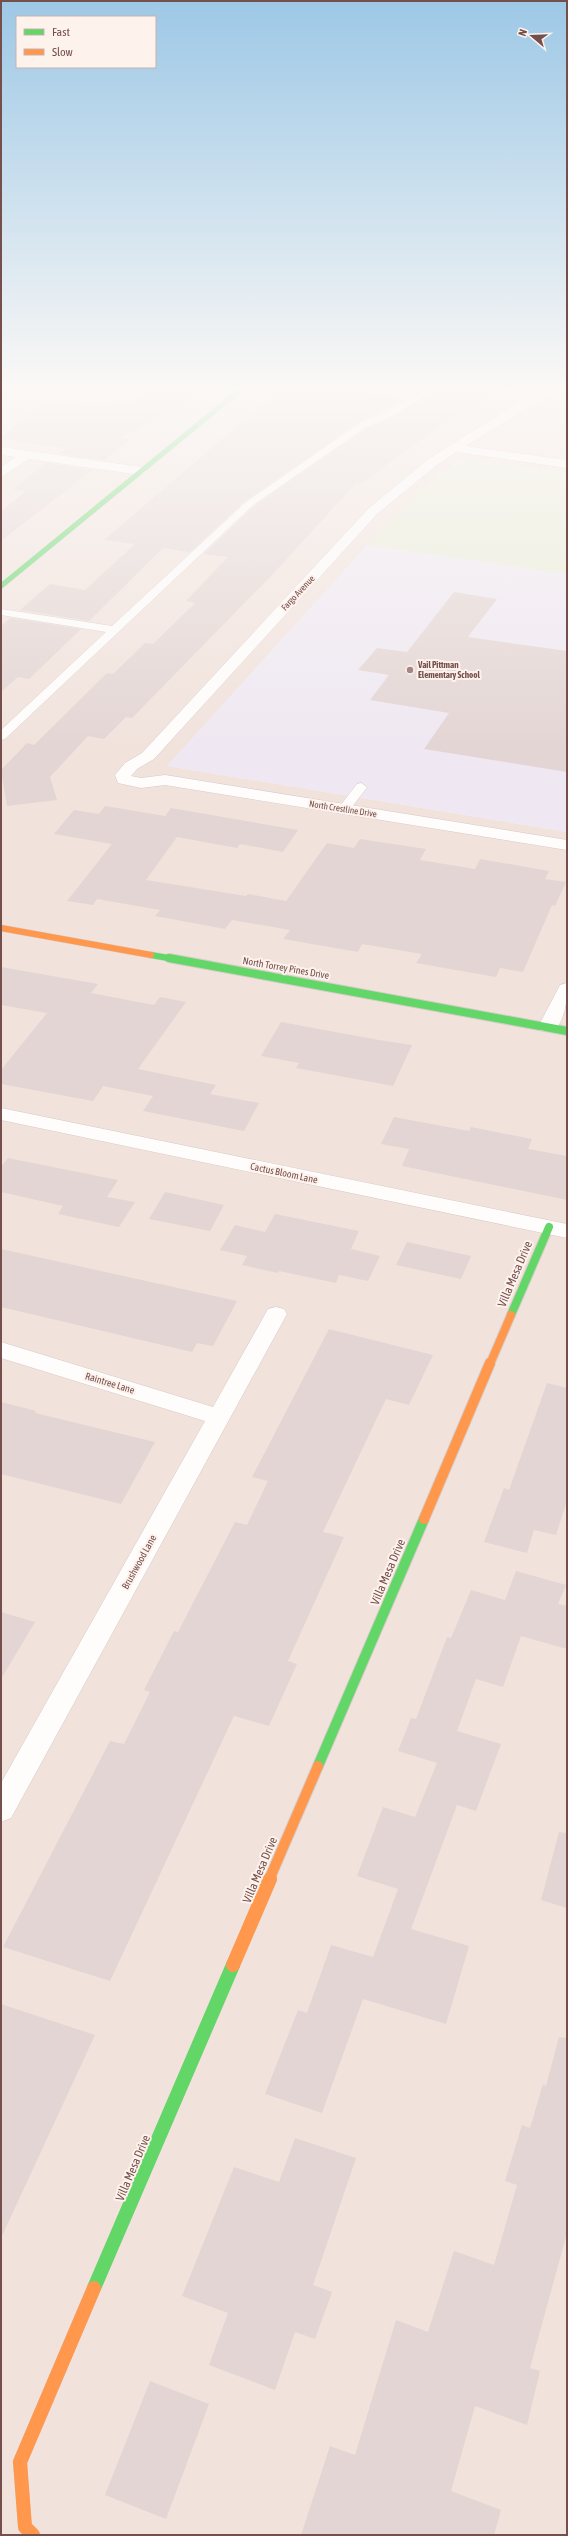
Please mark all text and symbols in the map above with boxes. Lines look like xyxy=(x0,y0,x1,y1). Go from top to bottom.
legend xyxy=(16,16,156,68)
north arrow xyxy=(512,16,552,56)
text: Fast xyxy=(52,25,70,39)
text: N xyxy=(516,28,529,38)
text: Slow xyxy=(52,45,73,59)
street label: Fargo Avenue xyxy=(279,573,317,613)
place label: Vail Pittman Elementary School xyxy=(417,660,480,680)
marker: Vail Pittman Elementary School xyxy=(405,665,415,675)
street label: North Crestline Drive xyxy=(308,799,378,819)
street label: North Torrey Pines Drive xyxy=(242,955,331,981)
street label: Cactus Bloom Lane xyxy=(249,1160,319,1186)
street label: Villa Mesa Drive xyxy=(495,1239,535,1309)
street label: Raintree Lane xyxy=(84,1370,136,1396)
street label: Brushwood Lane xyxy=(120,1533,159,1591)
street label: Villa Mesa Drive xyxy=(368,1537,408,1607)
street label: Villa Mesa Drive xyxy=(240,1835,280,1905)
street label: Villa Mesa Drive xyxy=(113,2133,153,2203)

